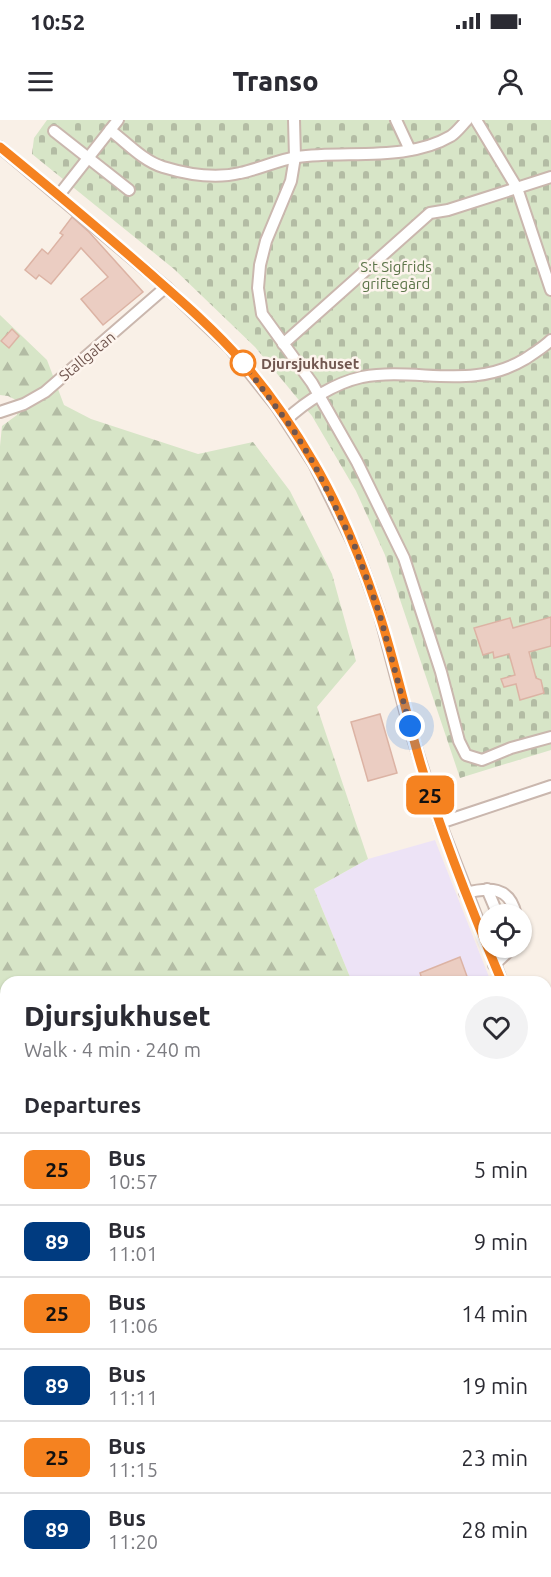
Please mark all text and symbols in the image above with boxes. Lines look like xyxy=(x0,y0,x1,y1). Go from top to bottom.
text: 10:52 xyxy=(30,9,85,34)
icon: menu xyxy=(24,65,57,98)
icon: person xyxy=(494,65,527,98)
text: Transo xyxy=(232,66,319,96)
park label: S:t Sigfrids griftegård xyxy=(360,258,432,292)
street label: Stallgatan xyxy=(56,328,118,384)
marker: Djursjukhuset xyxy=(230,350,256,376)
place label: Djursjukhuset xyxy=(261,355,360,372)
your location xyxy=(395,711,425,741)
line badge: 25 xyxy=(403,776,457,814)
text: 25 xyxy=(418,783,442,807)
map controls xyxy=(478,904,532,958)
button: locate xyxy=(478,904,532,958)
button: heart xyxy=(465,996,528,1059)
text: Djursjukhuset xyxy=(24,1000,211,1031)
text: Walk · 4 min · 240 m xyxy=(24,1038,201,1061)
text: Departures xyxy=(24,1092,141,1117)
text: Bus xyxy=(108,1145,146,1170)
text: 25 xyxy=(45,1157,69,1181)
text: 5 min xyxy=(474,1157,528,1182)
text: 10:57 xyxy=(108,1170,158,1193)
text: Bus xyxy=(108,1217,146,1242)
text: 89 xyxy=(45,1229,69,1253)
text: 9 min xyxy=(474,1229,528,1254)
text: 11:01 xyxy=(108,1242,158,1265)
text: Bus xyxy=(108,1289,146,1314)
text: 25 xyxy=(45,1301,69,1325)
text: 14 min xyxy=(461,1301,528,1326)
text: 11:06 xyxy=(108,1314,158,1337)
text: Bus xyxy=(108,1361,146,1386)
text: 89 xyxy=(45,1373,69,1397)
text: 19 min xyxy=(461,1373,528,1398)
text: 11:11 xyxy=(108,1386,158,1409)
text: Bus xyxy=(108,1433,146,1458)
text: 25 xyxy=(45,1445,69,1469)
text: 23 min xyxy=(461,1445,528,1470)
text: 11:15 xyxy=(108,1458,158,1481)
text: Bus xyxy=(108,1505,146,1530)
text: 89 xyxy=(45,1517,69,1541)
text: 28 min xyxy=(461,1517,528,1542)
text: 11:20 xyxy=(108,1530,158,1553)

